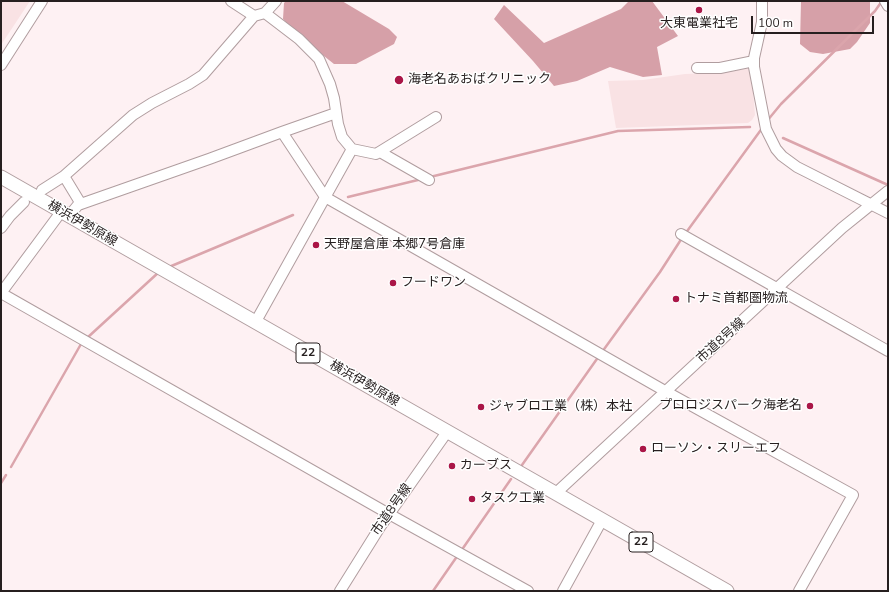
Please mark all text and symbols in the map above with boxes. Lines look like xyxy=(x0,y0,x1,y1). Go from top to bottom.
marker: 大東電業社宅 xyxy=(694,5,704,15)
scale bar xyxy=(753,8,876,34)
text: 100 m xyxy=(758,15,793,31)
place label: 大東電業社宅 xyxy=(660,16,738,32)
place label: 海老名あおばクリニック xyxy=(408,72,551,88)
marker: 海老名あおばクリニック xyxy=(393,74,405,86)
street label: 横浜伊勢原線 xyxy=(44,198,120,250)
place label: 天野屋倉庫 本郷7号倉庫 xyxy=(324,237,465,253)
marker: 天野屋倉庫 本郷7号倉庫 xyxy=(311,240,321,250)
place label: フードワン xyxy=(401,275,466,291)
marker: フードワン xyxy=(388,278,398,288)
place label: トナミ首都圏物流 xyxy=(684,291,788,307)
marker: トナミ首都圏物流 xyxy=(671,294,681,304)
street label: 市道8号線 xyxy=(694,315,748,367)
road number: 22 xyxy=(296,343,320,363)
street label: 横浜伊勢原線 xyxy=(326,358,402,410)
place label: プロロジスパーク海老名 xyxy=(659,398,802,414)
place label: ジャブロ工業（株）本社 xyxy=(489,399,632,415)
marker: プロロジスパーク海老名 xyxy=(805,401,815,411)
marker: ジャブロ工業（株）本社 xyxy=(476,402,486,412)
place label: ローソン・スリーエフ xyxy=(651,441,781,457)
marker: ローソン・スリーエフ xyxy=(638,444,648,454)
place label: カーブス xyxy=(460,458,512,474)
marker: カーブス xyxy=(447,461,457,471)
street label: 市道8号線 xyxy=(368,481,416,539)
place label: タスク工業 xyxy=(480,491,545,507)
marker: タスク工業 xyxy=(467,494,477,504)
road number: 22 xyxy=(629,532,653,552)

